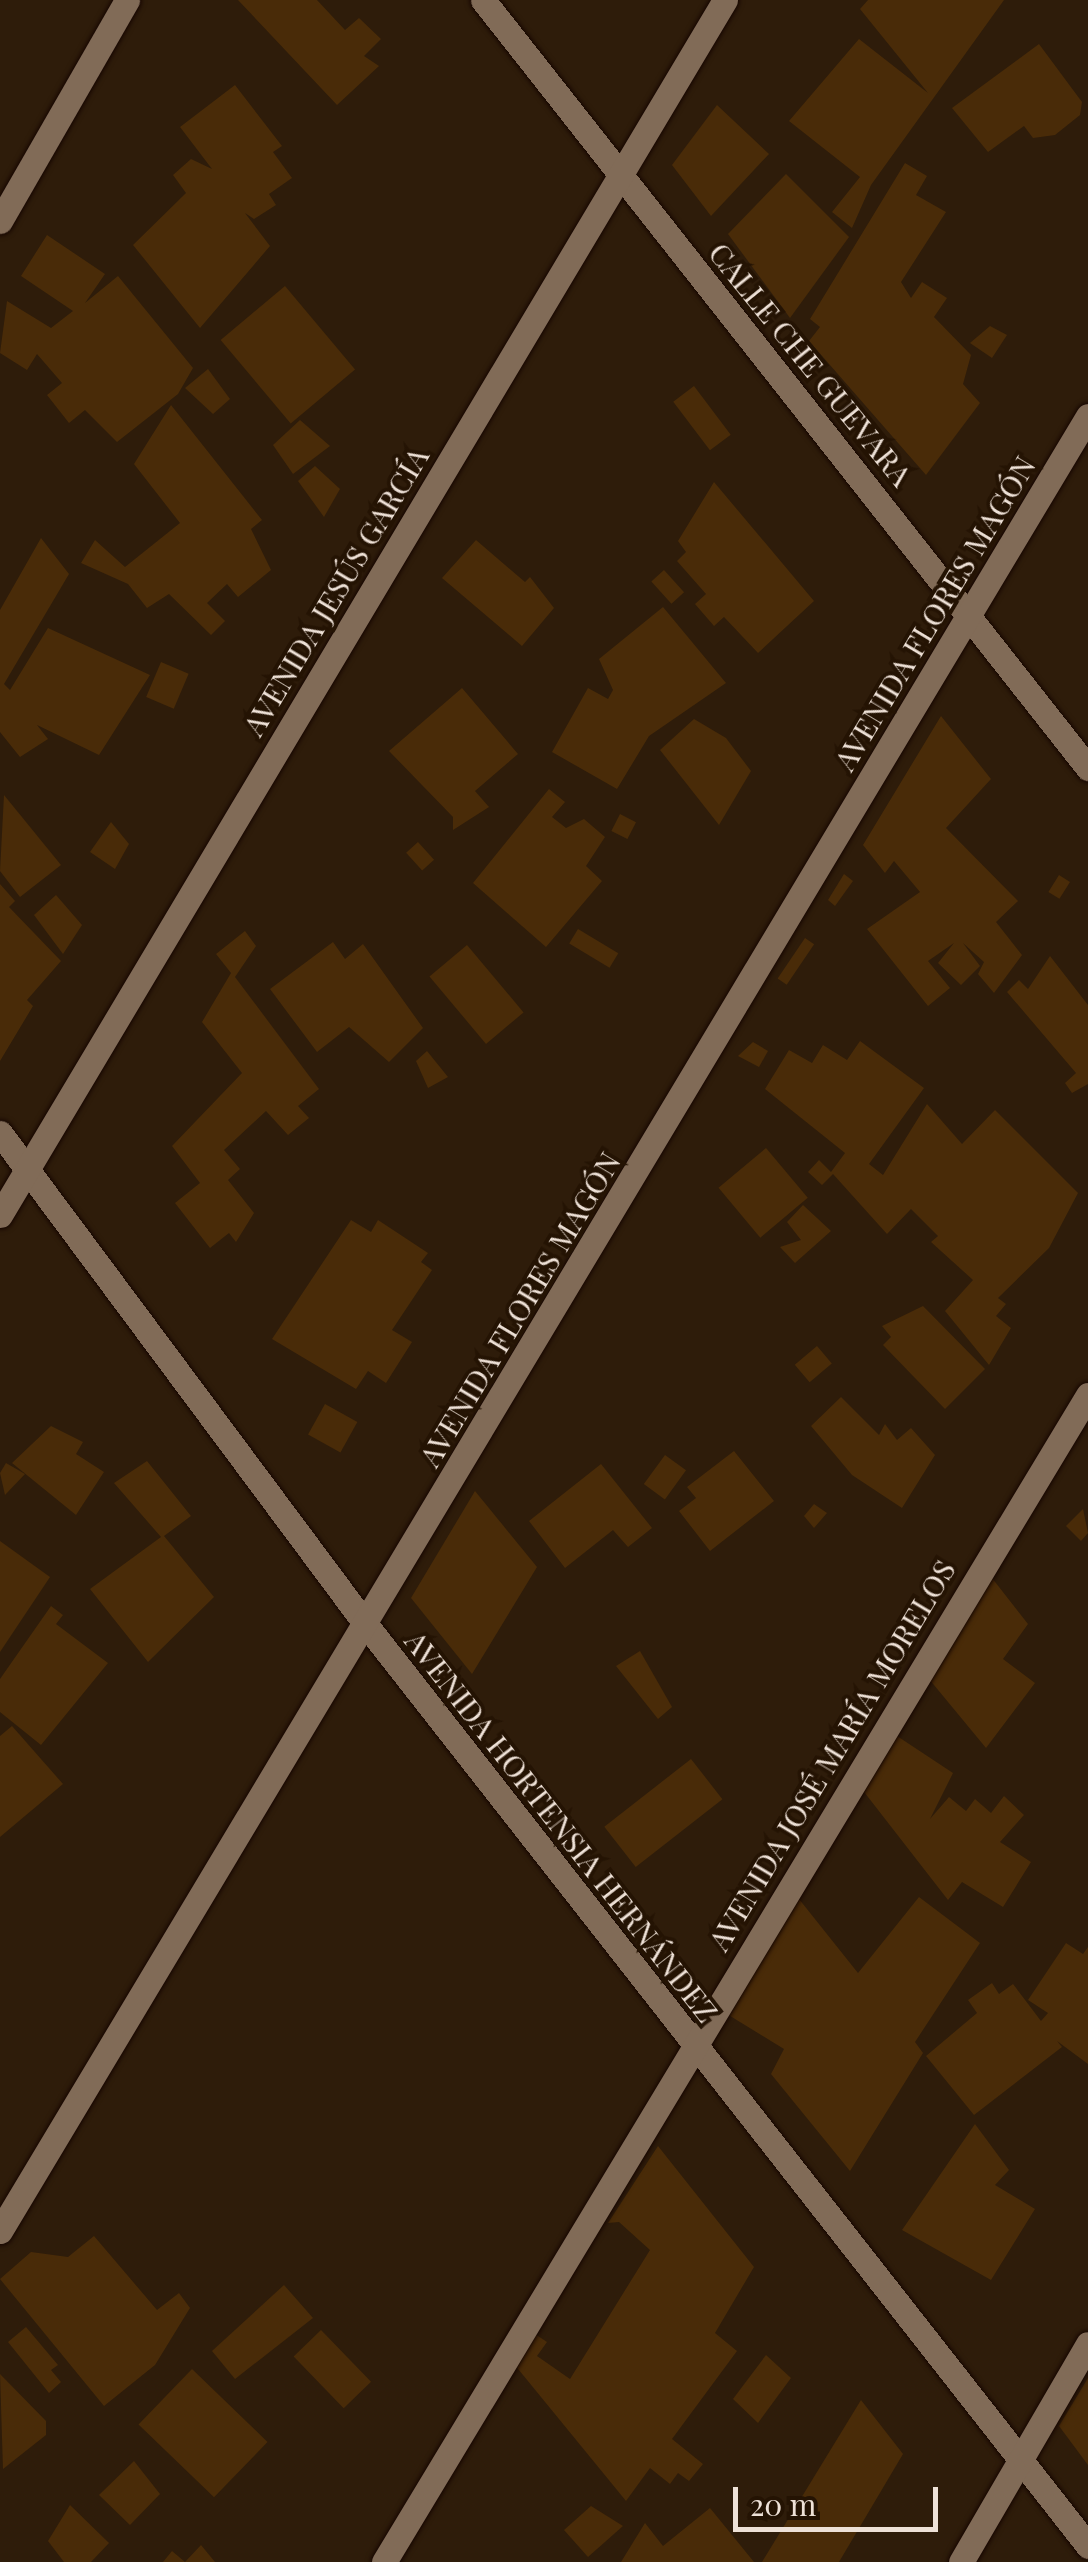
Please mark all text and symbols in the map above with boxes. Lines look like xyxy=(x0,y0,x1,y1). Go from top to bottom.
street label: CALLE CHE GUEVARA xyxy=(702,235,920,493)
street label: AVENIDA JESÚS GARCÍA xyxy=(235,440,435,742)
street label: AVENIDA FLORES MAGÓN xyxy=(826,449,1042,777)
street label: AVENIDA FLORES MAGÓN xyxy=(411,1145,627,1473)
street label: AVENIDA JOSÉ MARÍA MORELOS xyxy=(700,1553,962,1957)
street label: AVENIDA HORTENSIA HERNÁNDEZ xyxy=(398,1623,726,2029)
scale bar xyxy=(738,2467,943,2529)
text: 20 m xyxy=(750,2484,816,2524)

